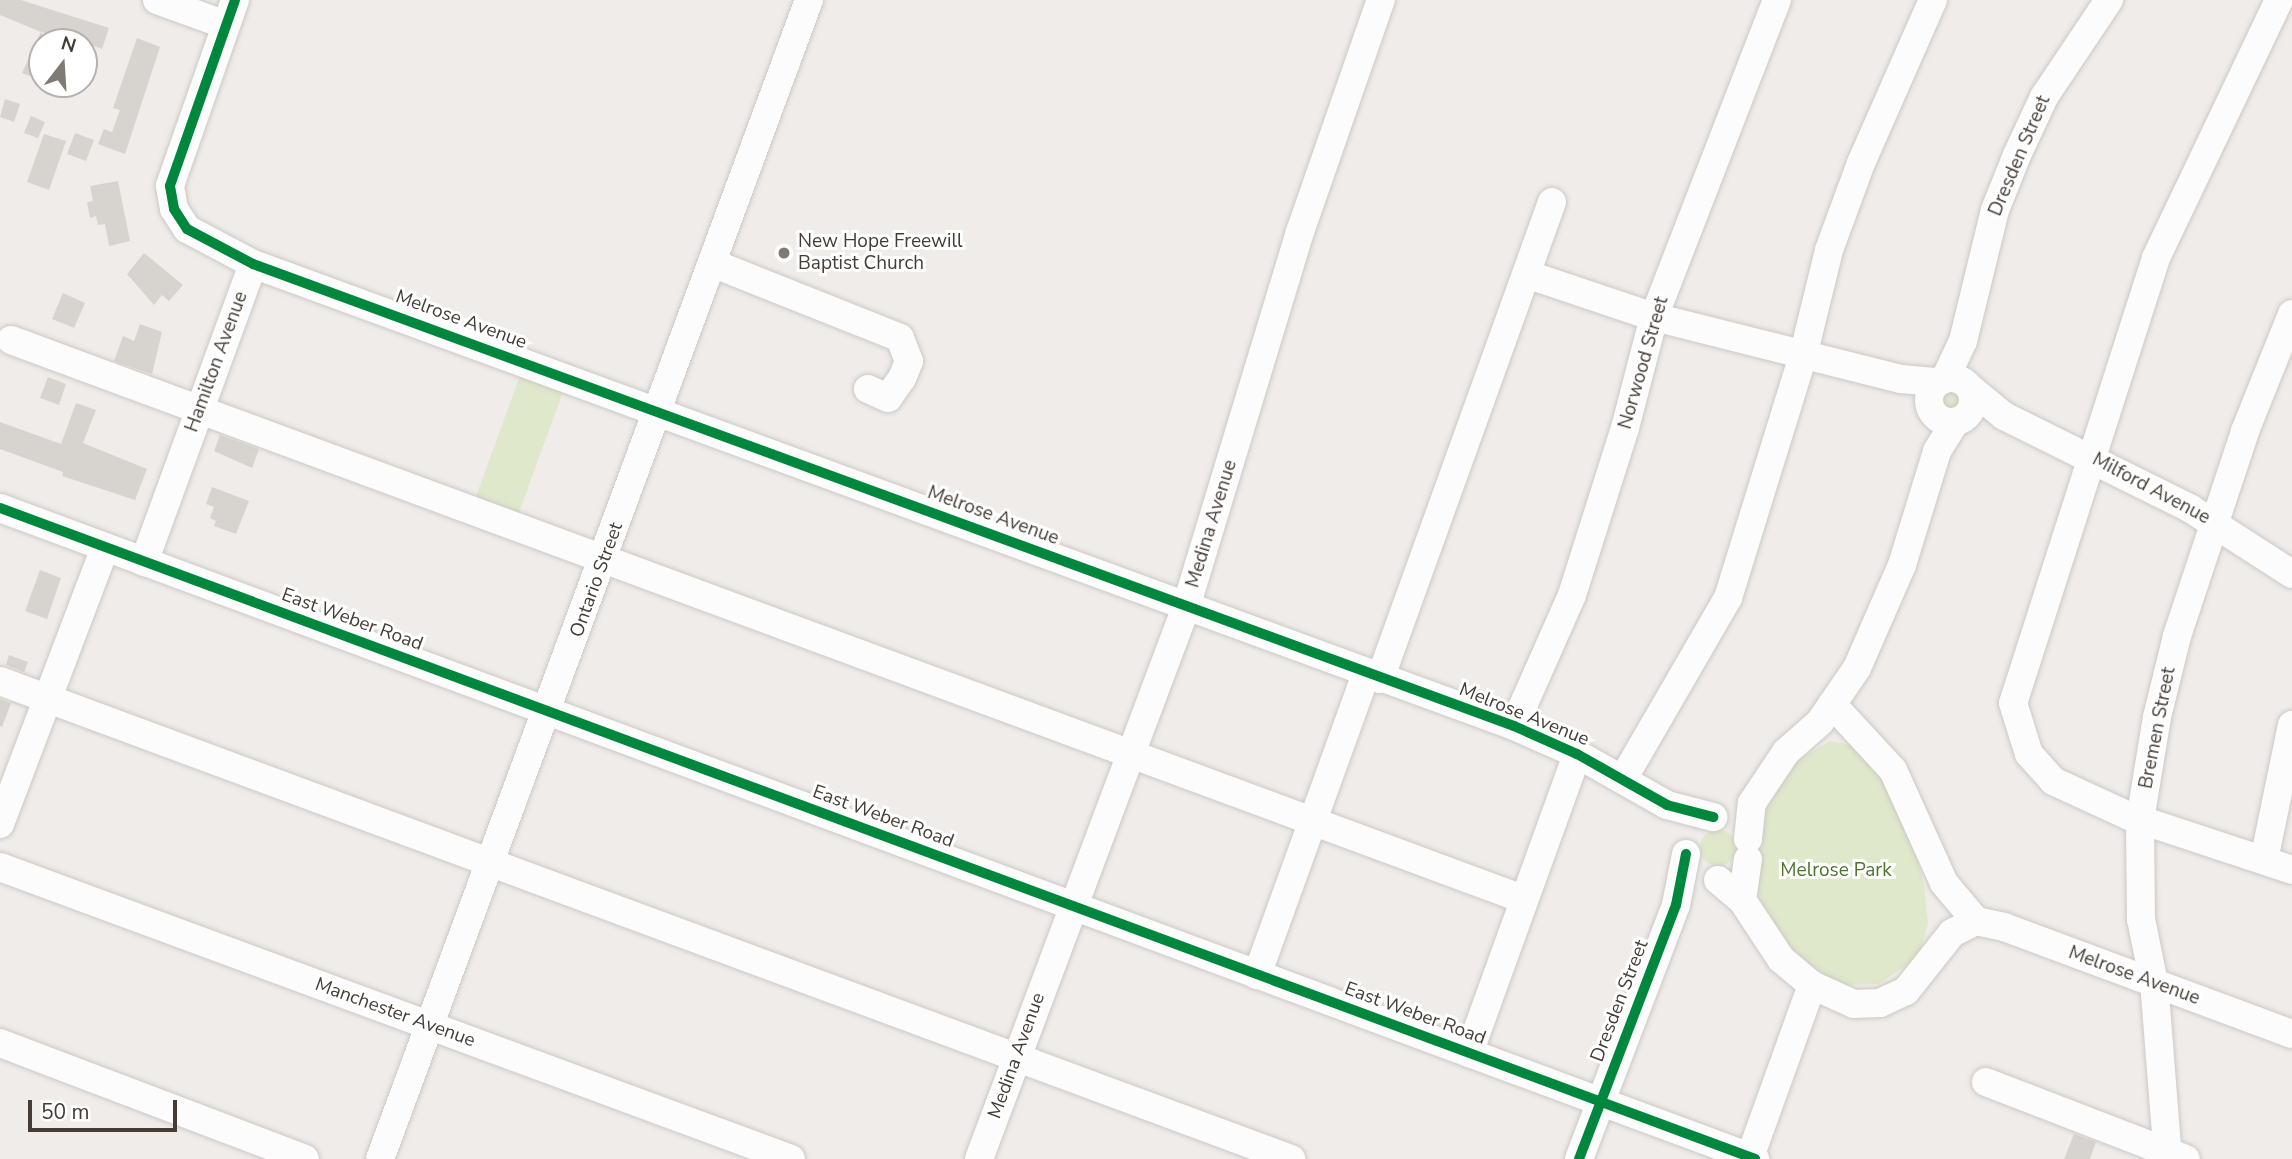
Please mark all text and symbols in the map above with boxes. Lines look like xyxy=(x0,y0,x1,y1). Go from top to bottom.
north arrow xyxy=(28,28,98,98)
text: N xyxy=(58,30,79,59)
street label: Dresden Street xyxy=(1984,92,2056,220)
place label: New Hope Freewill Baptist Church xyxy=(798,231,963,275)
marker: New Hope Freewill Baptist Church xyxy=(776,245,792,261)
street label: Melrose Avenue xyxy=(392,286,530,354)
street label: Hamilton Avenue xyxy=(181,289,253,435)
street label: Norwood Street xyxy=(1614,294,1674,432)
street label: Milford Avenue xyxy=(2088,448,2214,530)
street label: Medina Avenue xyxy=(1182,457,1242,591)
street label: Melrose Avenue xyxy=(924,482,1062,550)
street label: Ontario Street xyxy=(566,519,628,641)
street label: East Weber Road xyxy=(278,584,426,656)
street label: Bremen Street xyxy=(2135,665,2181,791)
street label: Melrose Avenue xyxy=(1456,679,1592,751)
street label: East Weber Road xyxy=(809,781,957,853)
park label: Melrose Park xyxy=(1780,860,1892,882)
street label: Dresden Street xyxy=(1586,937,1654,1065)
street label: Melrose Avenue xyxy=(2065,942,2203,1010)
street label: Manchester Avenue xyxy=(312,973,478,1053)
street label: East Weber Road xyxy=(1341,978,1489,1050)
street label: Medina Avenue xyxy=(984,990,1050,1122)
scale bar xyxy=(32,1086,180,1130)
text: 50 m xyxy=(41,1098,90,1126)

